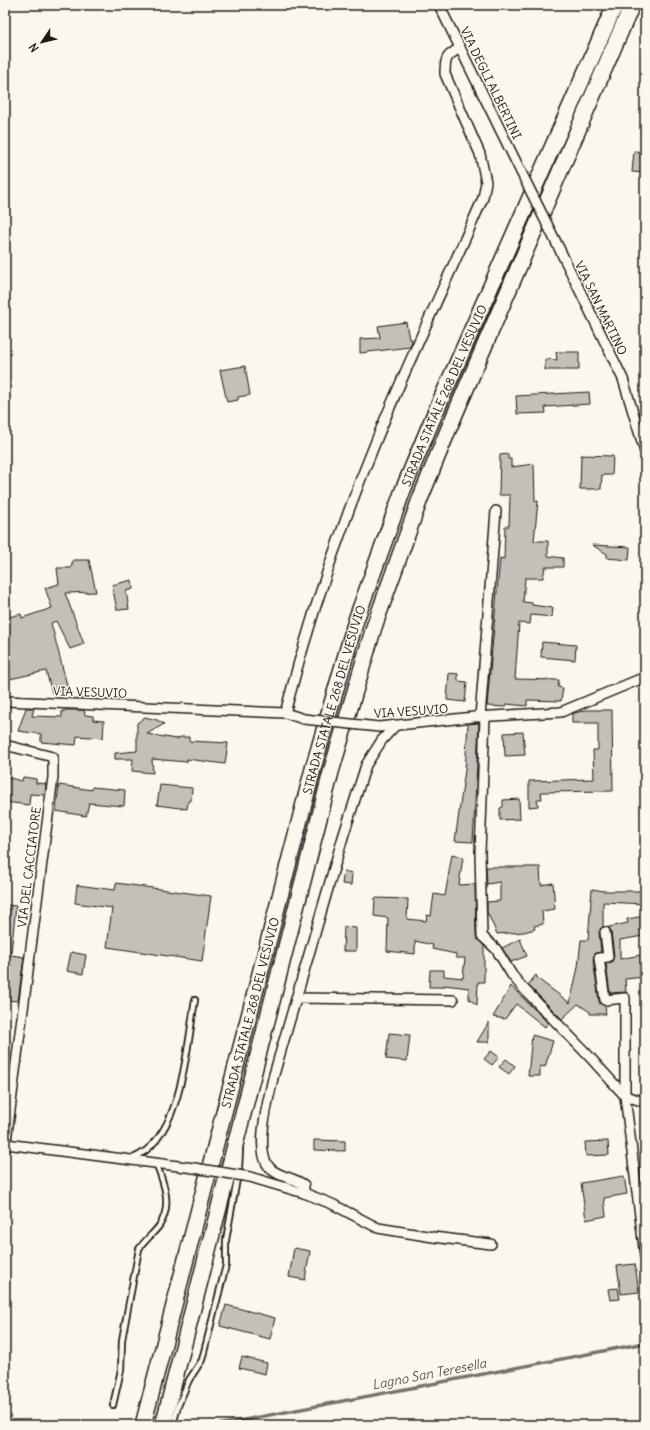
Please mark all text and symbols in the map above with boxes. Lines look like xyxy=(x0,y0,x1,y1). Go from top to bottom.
north arrow xyxy=(22,22,62,62)
street label: VIA DEGLI ALBERTINI xyxy=(457,24,525,142)
text: N xyxy=(26,41,42,55)
street label: VIA SAN MARTINO xyxy=(572,259,630,357)
street label: STRADA STATALE 268 DEL VESUVIO xyxy=(398,302,489,488)
street label: STRADA STATALE 268 DEL VESUVIO xyxy=(299,603,368,796)
street label: VIA VESUVIO xyxy=(53,683,127,701)
street label: VIA VESUVIO xyxy=(373,701,449,721)
street label: VIA DEL CACCIATORE xyxy=(14,806,44,928)
street label: STRADA STATALE 268 DEL VESUVIO xyxy=(218,916,282,1110)
water label: Lagno San Teresella xyxy=(371,1354,488,1393)

